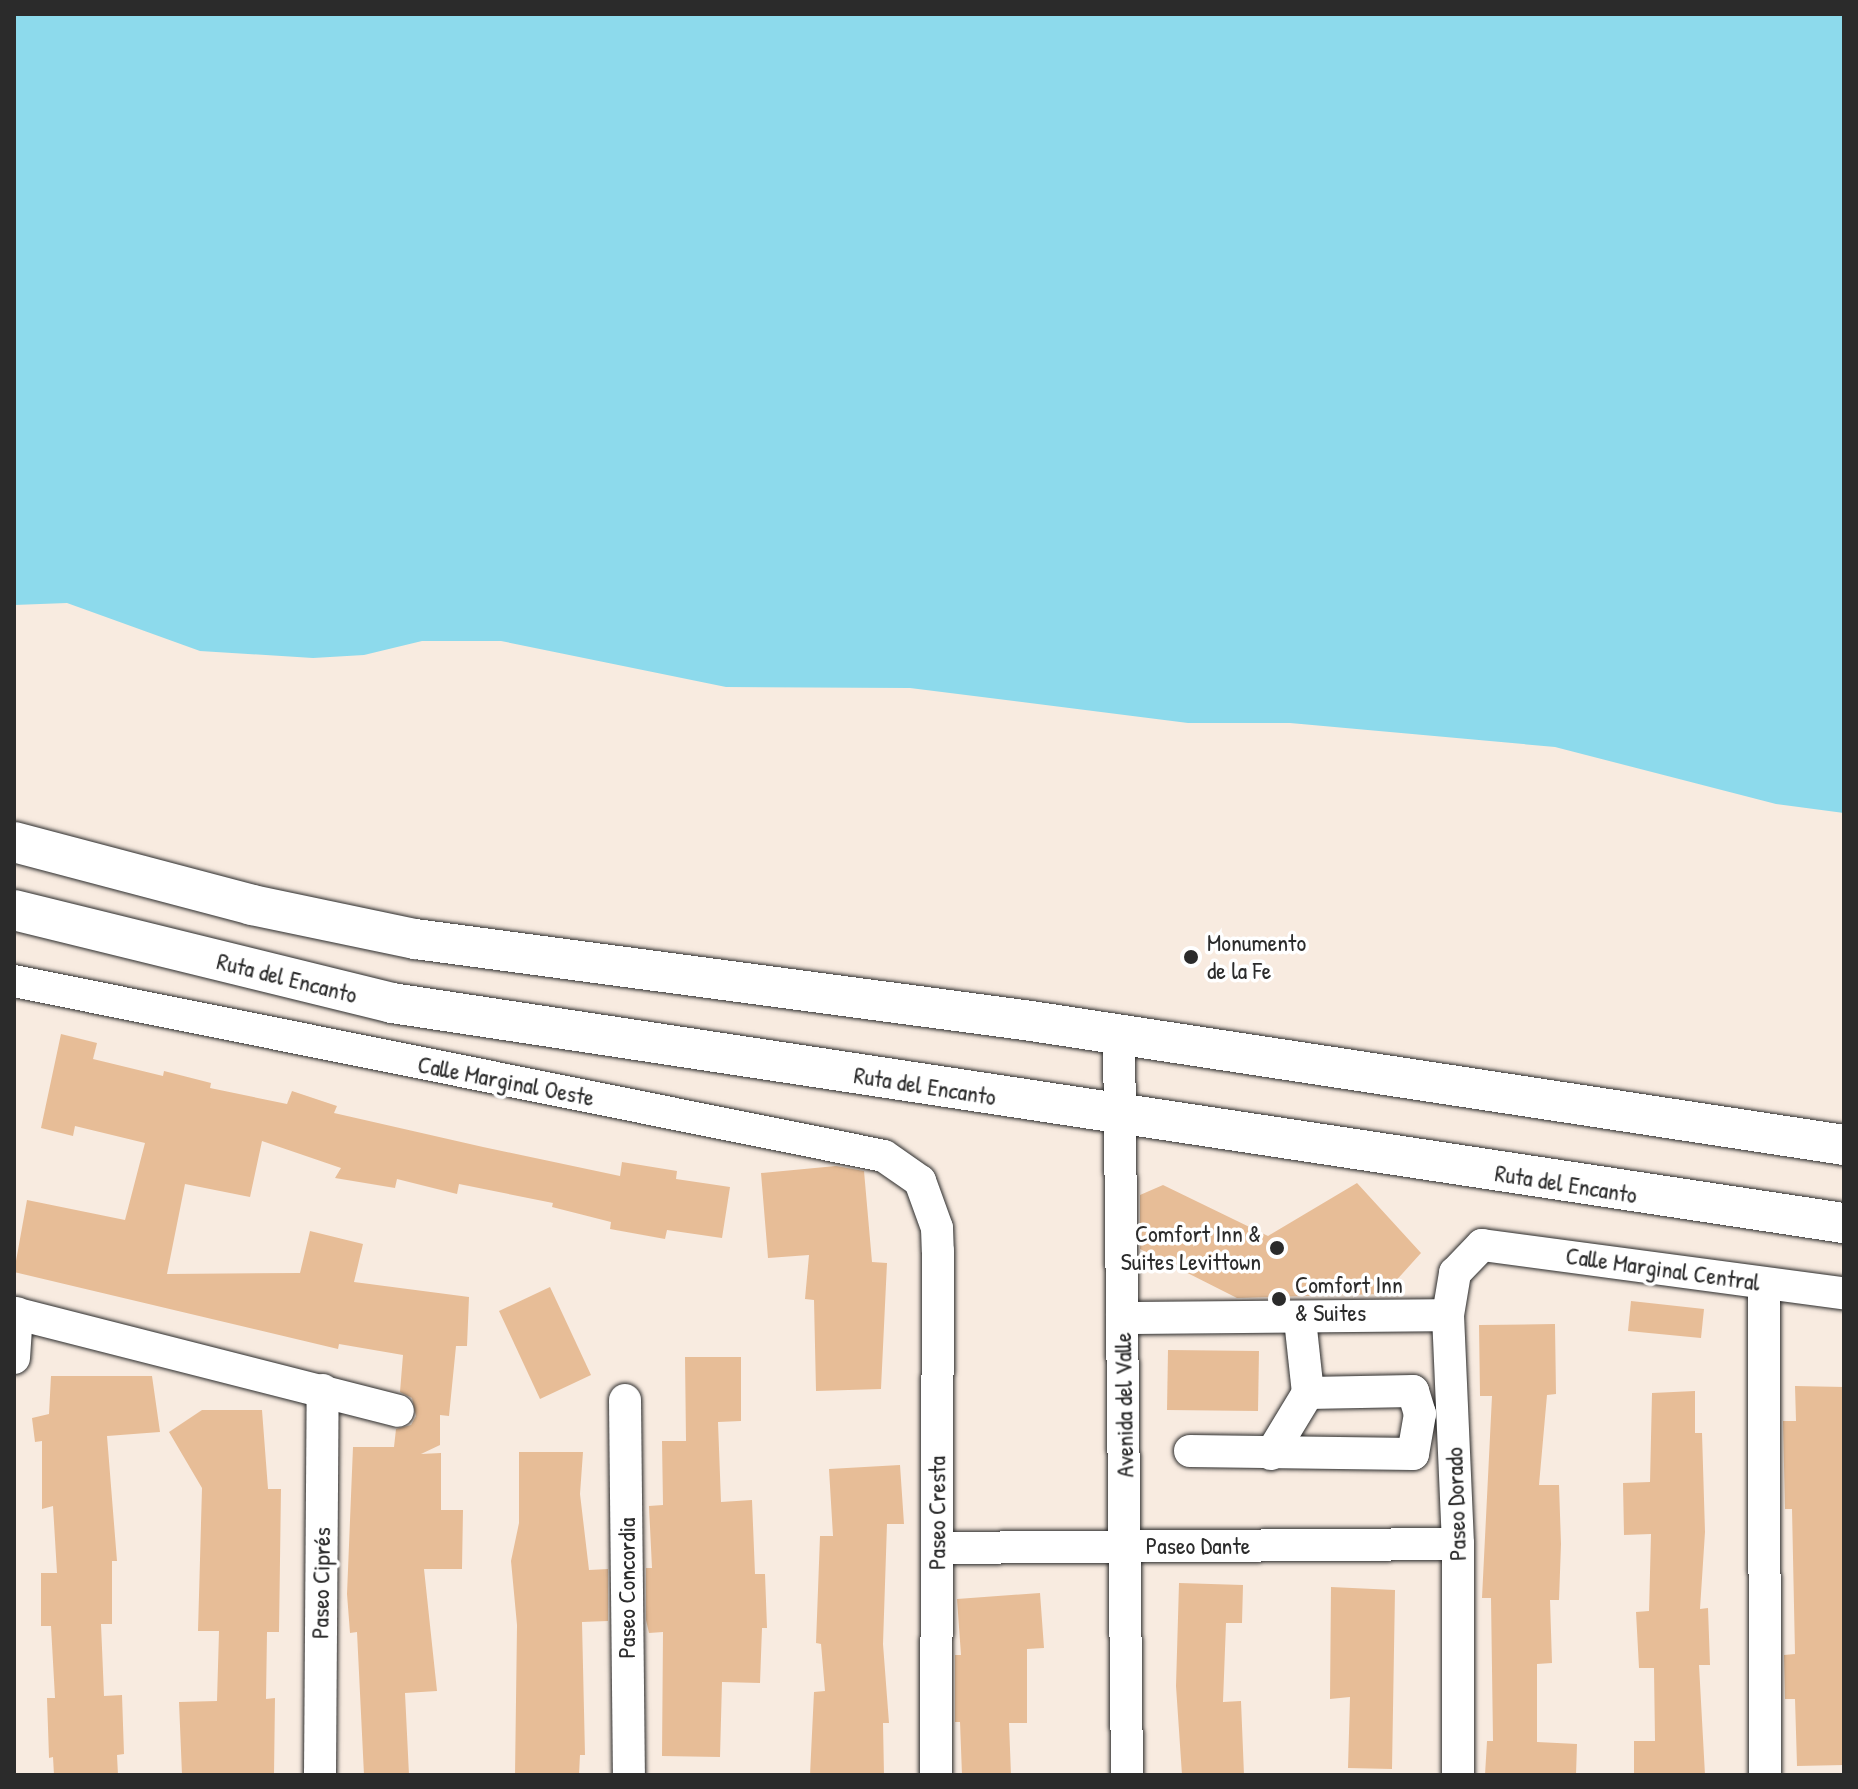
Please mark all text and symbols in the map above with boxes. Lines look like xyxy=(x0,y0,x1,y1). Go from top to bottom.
place label: Monumento de la Fe xyxy=(1207,929,1306,985)
street label: Ruta del Encanto xyxy=(214,947,360,1009)
marker: Monumento de la Fe xyxy=(1182,948,1200,966)
street label: Calle Marginal Oeste xyxy=(415,1050,597,1112)
street label: Ruta del Encanto xyxy=(852,1061,998,1111)
street label: Ruta del Encanto xyxy=(1493,1159,1639,1209)
place label: Comfort Inn & Suites Levittown xyxy=(1121,1220,1261,1276)
marker: Comfort Inn & Suites Levittown xyxy=(1268,1239,1286,1257)
street label: Calle Marginal Central xyxy=(1564,1241,1762,1297)
place label: Comfort Inn & Suites xyxy=(1295,1271,1403,1327)
marker: Comfort Inn & Suites xyxy=(1270,1290,1288,1308)
street label: Avenida del Valle xyxy=(1108,1332,1140,1478)
street label: Paseo Dorado xyxy=(1440,1447,1472,1561)
street label: Paseo Cresta xyxy=(923,1456,951,1570)
street label: Paseo Concordia xyxy=(613,1518,641,1658)
street label: Paseo Ciprés xyxy=(306,1527,336,1639)
street label: Paseo Dante xyxy=(1146,1532,1250,1560)

